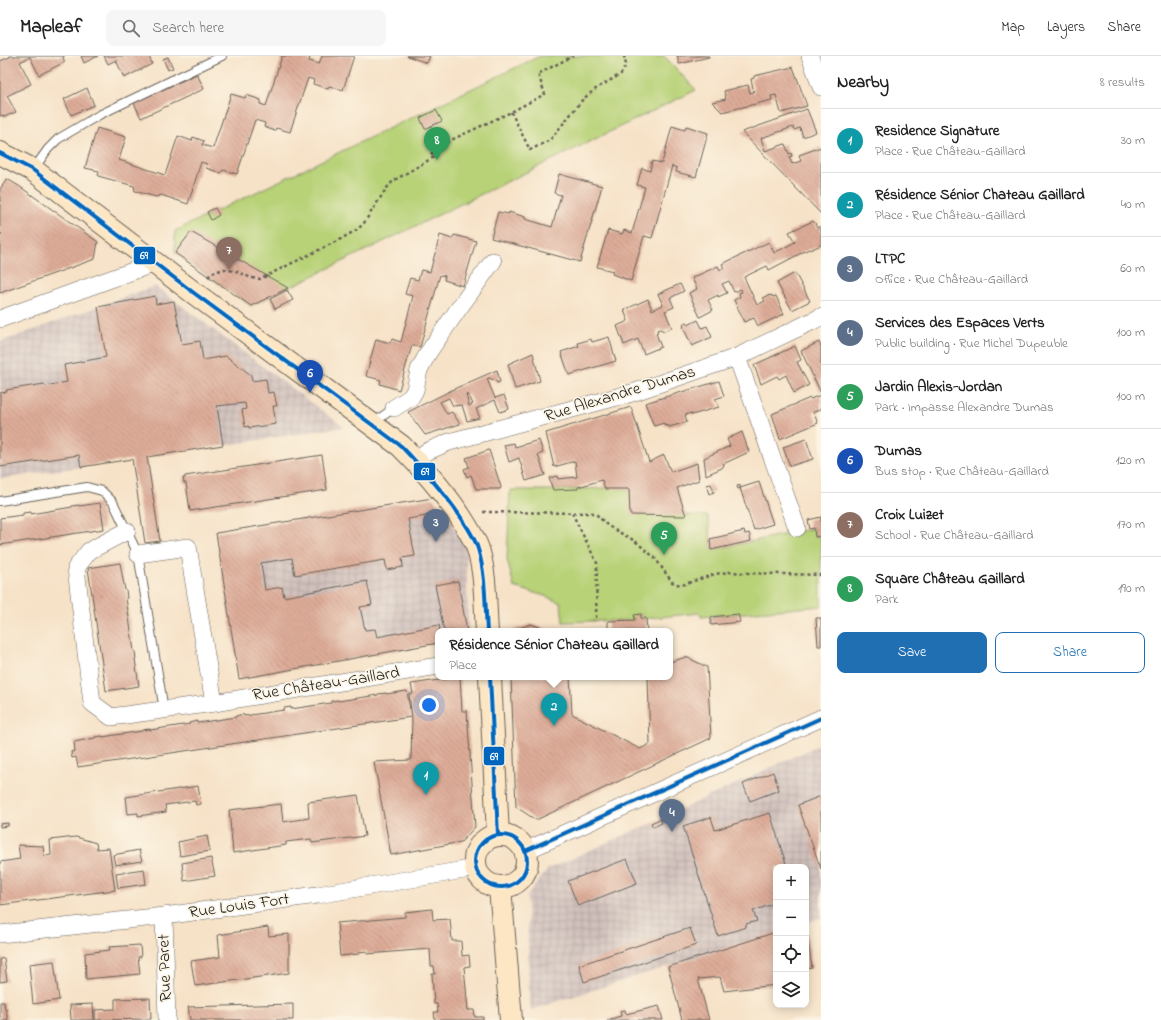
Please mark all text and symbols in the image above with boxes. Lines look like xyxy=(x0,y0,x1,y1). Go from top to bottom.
search box xyxy=(106,10,386,46)
text: Mapleaf xyxy=(20,14,82,41)
icon: search xyxy=(120,17,142,39)
text: Search here xyxy=(152,17,224,39)
text: Map xyxy=(1001,17,1025,38)
text: Layers xyxy=(1047,17,1085,38)
text: Share xyxy=(1107,17,1141,38)
text: Nearby xyxy=(837,70,889,95)
text: 8 results xyxy=(1100,73,1145,92)
text: Residence Signature xyxy=(875,120,1000,142)
pin: 8 xyxy=(424,127,450,160)
text: 1 xyxy=(848,131,852,150)
text: 30 m xyxy=(1121,131,1145,150)
text: Place · Rue Château-Gaillard xyxy=(875,142,1026,161)
text: Résidence Sénior Chateau Gaillard xyxy=(875,184,1085,206)
text: 2 xyxy=(847,195,853,214)
text: 40 m xyxy=(1121,195,1145,214)
text: Place · Rue Château-Gaillard xyxy=(875,206,1026,225)
pin: 7 xyxy=(216,237,242,270)
line badge: 69 xyxy=(133,246,156,265)
text: 69 xyxy=(139,248,149,264)
text: LTPC xyxy=(875,248,905,270)
text: 3 xyxy=(847,259,853,278)
text: 60 m xyxy=(1120,259,1145,278)
text: Office · Rue Château-Gaillard xyxy=(875,270,1028,289)
text: Services des Espaces Verts xyxy=(875,312,1045,334)
text: 4 xyxy=(847,323,853,342)
text: 100 m xyxy=(1116,323,1145,342)
text: Public building · Rue Michel Dupeuble xyxy=(875,334,1068,353)
street label: Rue Alexandre Dumas xyxy=(541,359,699,429)
pin: 6 xyxy=(297,360,323,393)
text: Jardin Alexis-Jordan xyxy=(875,376,1002,398)
text: 5 xyxy=(846,387,854,406)
text: 100 m xyxy=(1116,387,1145,406)
text: Park · Impasse Alexandre Dumas xyxy=(875,398,1054,417)
text: Dumas xyxy=(875,440,922,462)
text: 6 xyxy=(847,451,853,470)
text: 120 m xyxy=(1115,451,1145,470)
line badge: 69 xyxy=(413,462,436,481)
text: Bus stop · Rue Château-Gaillard xyxy=(875,462,1049,481)
text: 69 xyxy=(420,464,430,480)
text: Croix Luizet xyxy=(875,504,944,526)
pin: 3 xyxy=(423,509,449,542)
text: 7 xyxy=(847,515,853,534)
text: 170 m xyxy=(1117,515,1145,534)
pin: 5 xyxy=(651,522,677,555)
text: School · Rue Château-Gaillard xyxy=(875,526,1034,545)
text: Square Château Gaillard xyxy=(875,568,1025,590)
text: 8 xyxy=(848,579,852,598)
text: 190 m xyxy=(1118,579,1145,598)
text: Park xyxy=(875,590,899,609)
popup xyxy=(435,628,673,680)
button: Save xyxy=(837,632,987,673)
button: Share xyxy=(995,632,1145,673)
text: Résidence Sénior Chateau Gaillard xyxy=(449,634,659,656)
text: Place xyxy=(449,656,477,675)
street label: Rue Château-Gaillard xyxy=(251,660,402,708)
pin: 2 xyxy=(541,693,567,726)
your location xyxy=(419,695,439,715)
line badge: 69 xyxy=(483,746,505,766)
text: 69 xyxy=(489,749,499,765)
pin: 1 xyxy=(413,762,439,795)
pin: 4 xyxy=(659,799,685,832)
map controls xyxy=(773,864,809,1008)
button: + xyxy=(773,864,809,900)
street label: Rue Louis Fort xyxy=(187,887,291,925)
button: − xyxy=(773,900,809,936)
street label: Rue Paret xyxy=(151,934,179,1002)
button: locate xyxy=(773,936,809,972)
button: layers xyxy=(773,972,809,1008)

